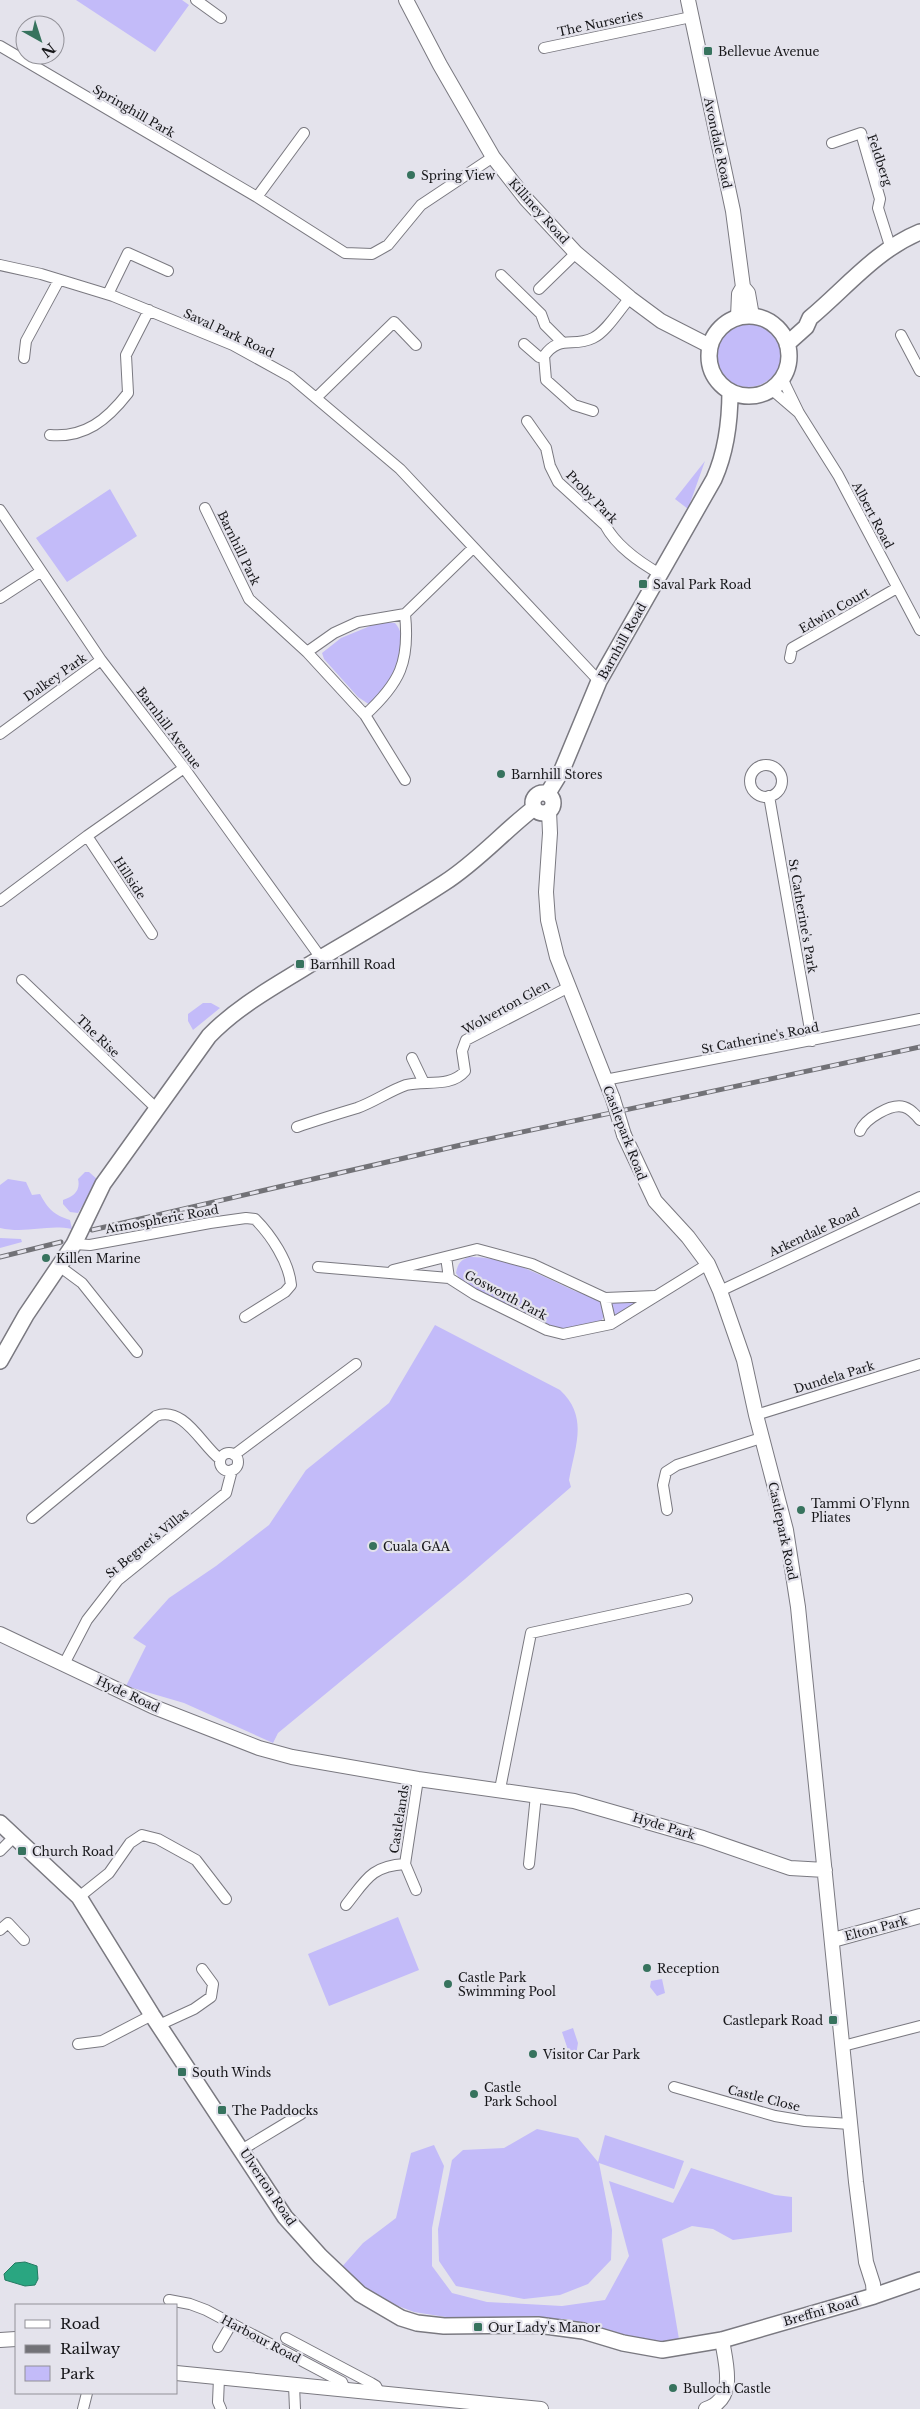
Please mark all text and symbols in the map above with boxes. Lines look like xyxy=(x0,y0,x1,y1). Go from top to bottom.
street label: The Nurseries xyxy=(556,7,644,39)
north arrow xyxy=(15,15,65,65)
text: N xyxy=(37,39,59,61)
place label: Bellevue Avenue xyxy=(718,44,820,59)
marker: Bellevue Avenue xyxy=(702,45,714,57)
street label: Springhill Park xyxy=(90,81,178,141)
street label: Avondale Road xyxy=(701,95,735,190)
street label: Feldberg xyxy=(864,132,896,189)
place label: Spring View xyxy=(421,168,496,183)
marker: Spring View xyxy=(405,169,417,181)
street label: Killiney Road xyxy=(506,175,572,247)
street label: Saval Park Road xyxy=(181,305,277,361)
street label: Proby Park xyxy=(563,467,621,527)
street label: Albert Road xyxy=(849,478,897,551)
street label: Barnhill Park xyxy=(214,508,264,588)
place label: Saval Park Road xyxy=(653,577,751,592)
marker: Saval Park Road xyxy=(637,578,649,590)
street label: Edwin Court xyxy=(796,584,872,636)
street label: Barnhill Road xyxy=(595,600,649,682)
street label: Dalkey Park xyxy=(21,649,90,704)
street label: Barnhill Avenue xyxy=(133,684,205,772)
place label: Barnhill Stores xyxy=(511,767,602,782)
marker: Barnhill Stores xyxy=(495,768,507,780)
street label: Hillside xyxy=(111,854,149,902)
street label: St Catherine's Park xyxy=(786,858,821,975)
place label: Barnhill Road xyxy=(310,957,395,972)
marker: Barnhill Road xyxy=(294,958,306,970)
street label: Wolverton Glen xyxy=(459,977,553,1038)
street label: The Rise xyxy=(73,1012,123,1060)
street label: St Catherine's Road xyxy=(700,1019,820,1057)
street label: Castlepark Road xyxy=(600,1084,650,1182)
street label: Atmospheric Road xyxy=(103,1202,220,1237)
street label: Arkendale Road xyxy=(766,1204,862,1260)
place label: Killen Marine xyxy=(56,1251,141,1266)
marker: Killen Marine xyxy=(40,1252,52,1264)
street label: Gosworth Park xyxy=(462,1267,550,1323)
street label: Dundela Park xyxy=(792,1357,877,1396)
street label: Castlepark Road xyxy=(765,1480,801,1582)
place label: Tammi O’Flynn Pliates xyxy=(811,1496,910,1525)
marker: Tammi O’Flynn Pliates xyxy=(795,1504,807,1516)
street label: St Begnet's Villas xyxy=(102,1505,192,1581)
place label: Cuala GAA xyxy=(383,1539,451,1554)
marker: Cuala GAA xyxy=(367,1540,379,1552)
street label: Hyde Road xyxy=(94,1673,162,1715)
street label: Castlelands xyxy=(386,1784,412,1854)
street label: Hyde Park xyxy=(631,1809,698,1843)
place label: Church Road xyxy=(32,1844,114,1859)
marker: Church Road xyxy=(16,1845,28,1857)
street label: Elton Park xyxy=(843,1912,910,1944)
place label: Reception xyxy=(657,1961,719,1976)
marker: Reception xyxy=(641,1962,653,1974)
place label: Castle Park Swimming Pool xyxy=(458,1970,556,1999)
marker: Castle Park Swimming Pool xyxy=(442,1978,454,1990)
place label: Castlepark Road xyxy=(723,2013,823,2028)
marker: Castlepark Road xyxy=(827,2014,839,2026)
place label: Visitor Car Park xyxy=(542,2047,641,2062)
marker: Visitor Car Park xyxy=(527,2048,539,2060)
place label: South Winds xyxy=(192,2065,271,2080)
marker: South Winds xyxy=(176,2066,188,2078)
place label: Castle Park School xyxy=(484,2080,557,2109)
street label: Castle Close xyxy=(726,2082,802,2114)
marker: Castle Park School xyxy=(468,2088,480,2100)
place label: The Paddocks xyxy=(232,2103,318,2118)
marker: The Paddocks xyxy=(216,2104,228,2116)
street label: Ulverton Road xyxy=(237,2146,299,2228)
street label: Breffni Road xyxy=(781,2293,861,2329)
legend xyxy=(15,2304,178,2394)
street label: Harbour Road xyxy=(219,2312,303,2366)
text: Road xyxy=(60,2314,100,2333)
place label: Our Lady's Manor xyxy=(488,2320,600,2335)
marker: Our Lady's Manor xyxy=(472,2321,484,2333)
text: Railway xyxy=(60,2339,121,2358)
text: Park xyxy=(60,2364,96,2383)
place label: Bulloch Castle xyxy=(683,2381,771,2396)
marker: Bulloch Castle xyxy=(667,2382,679,2394)

